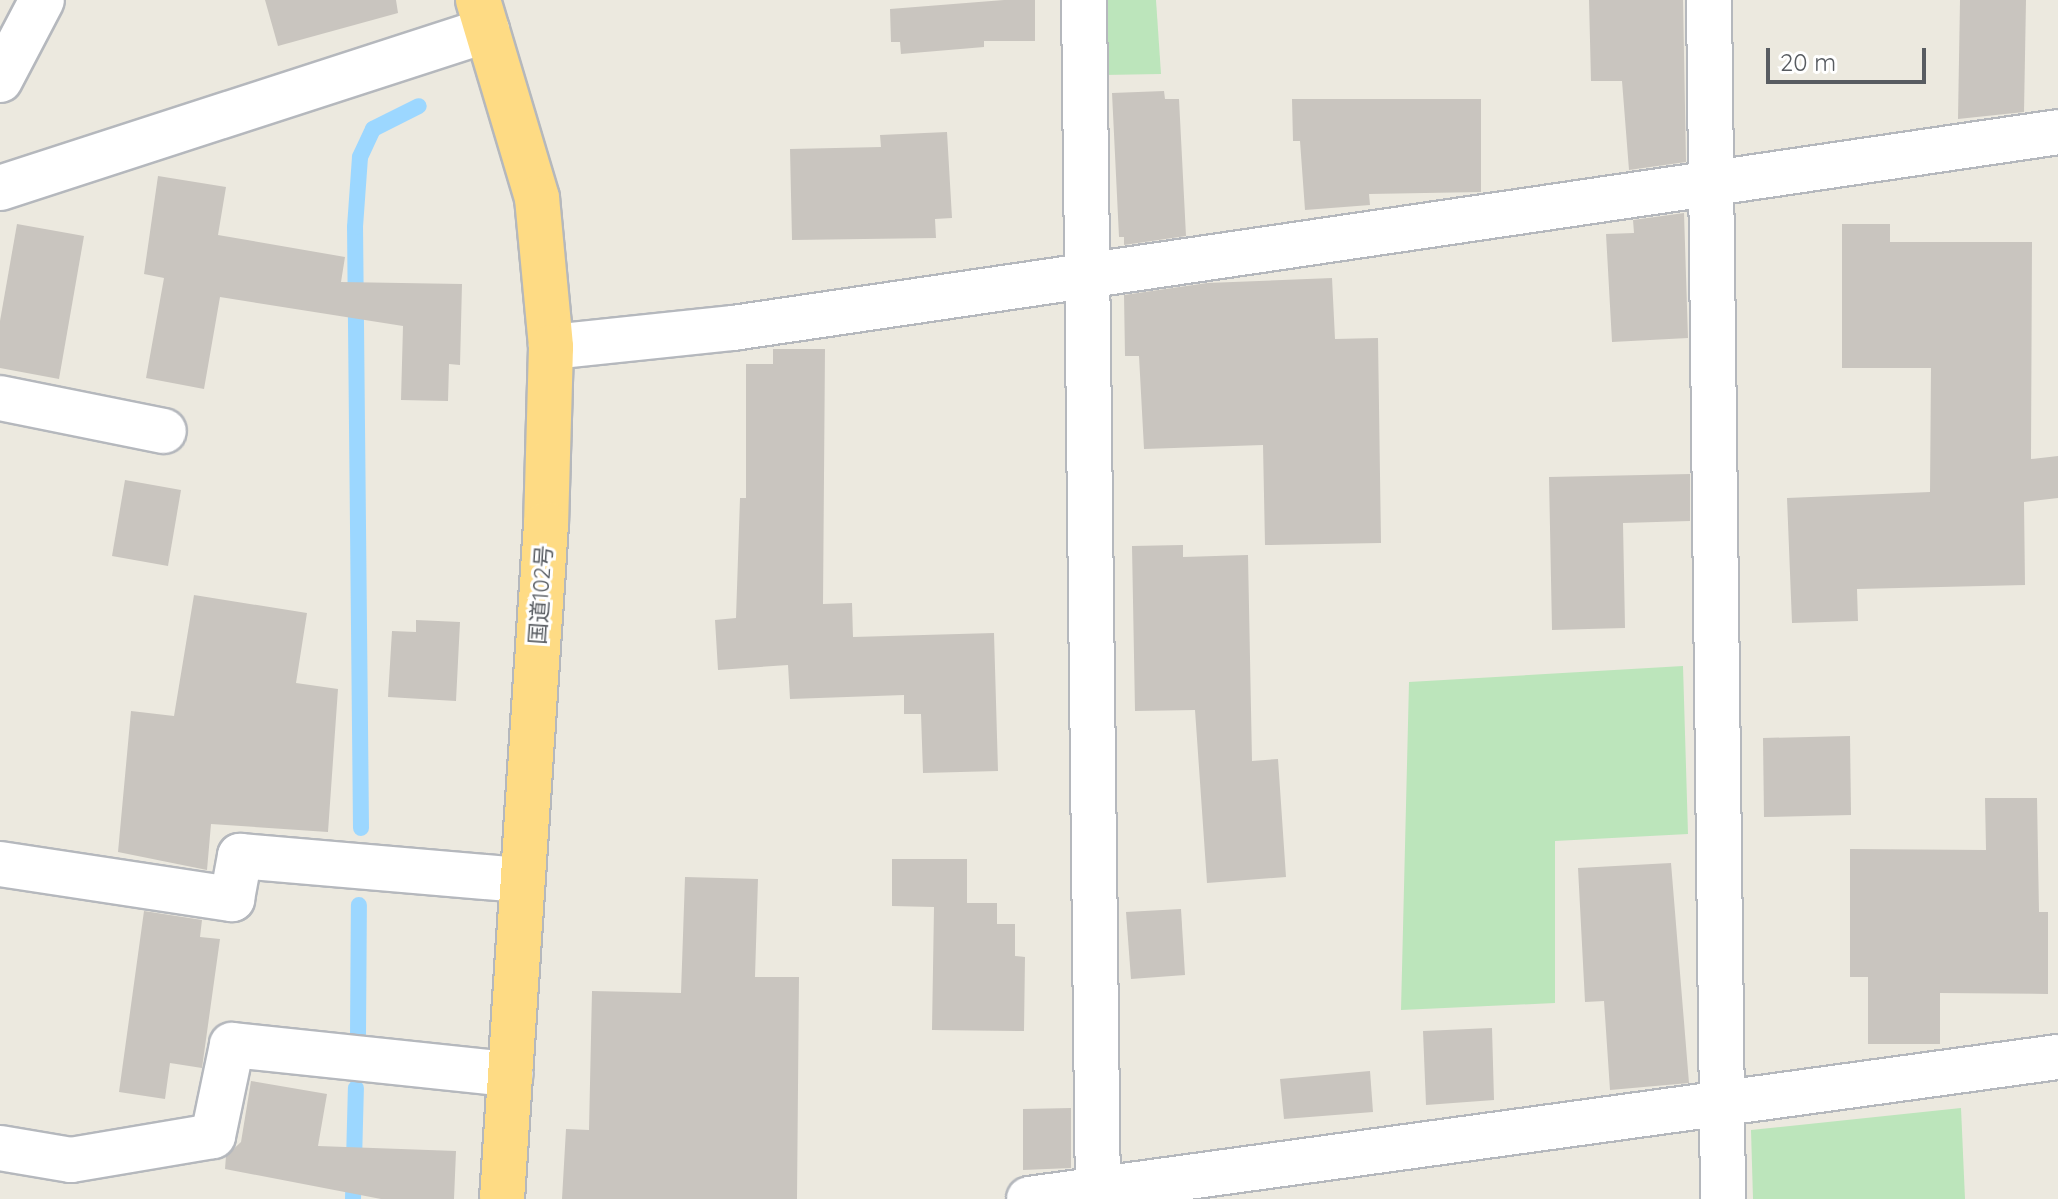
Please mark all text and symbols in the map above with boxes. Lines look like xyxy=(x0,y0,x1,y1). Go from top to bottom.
scale bar xyxy=(1770,32,1930,82)
text: 20 m xyxy=(1780,47,1836,77)
street label: 国道102号 xyxy=(524,544,558,646)

